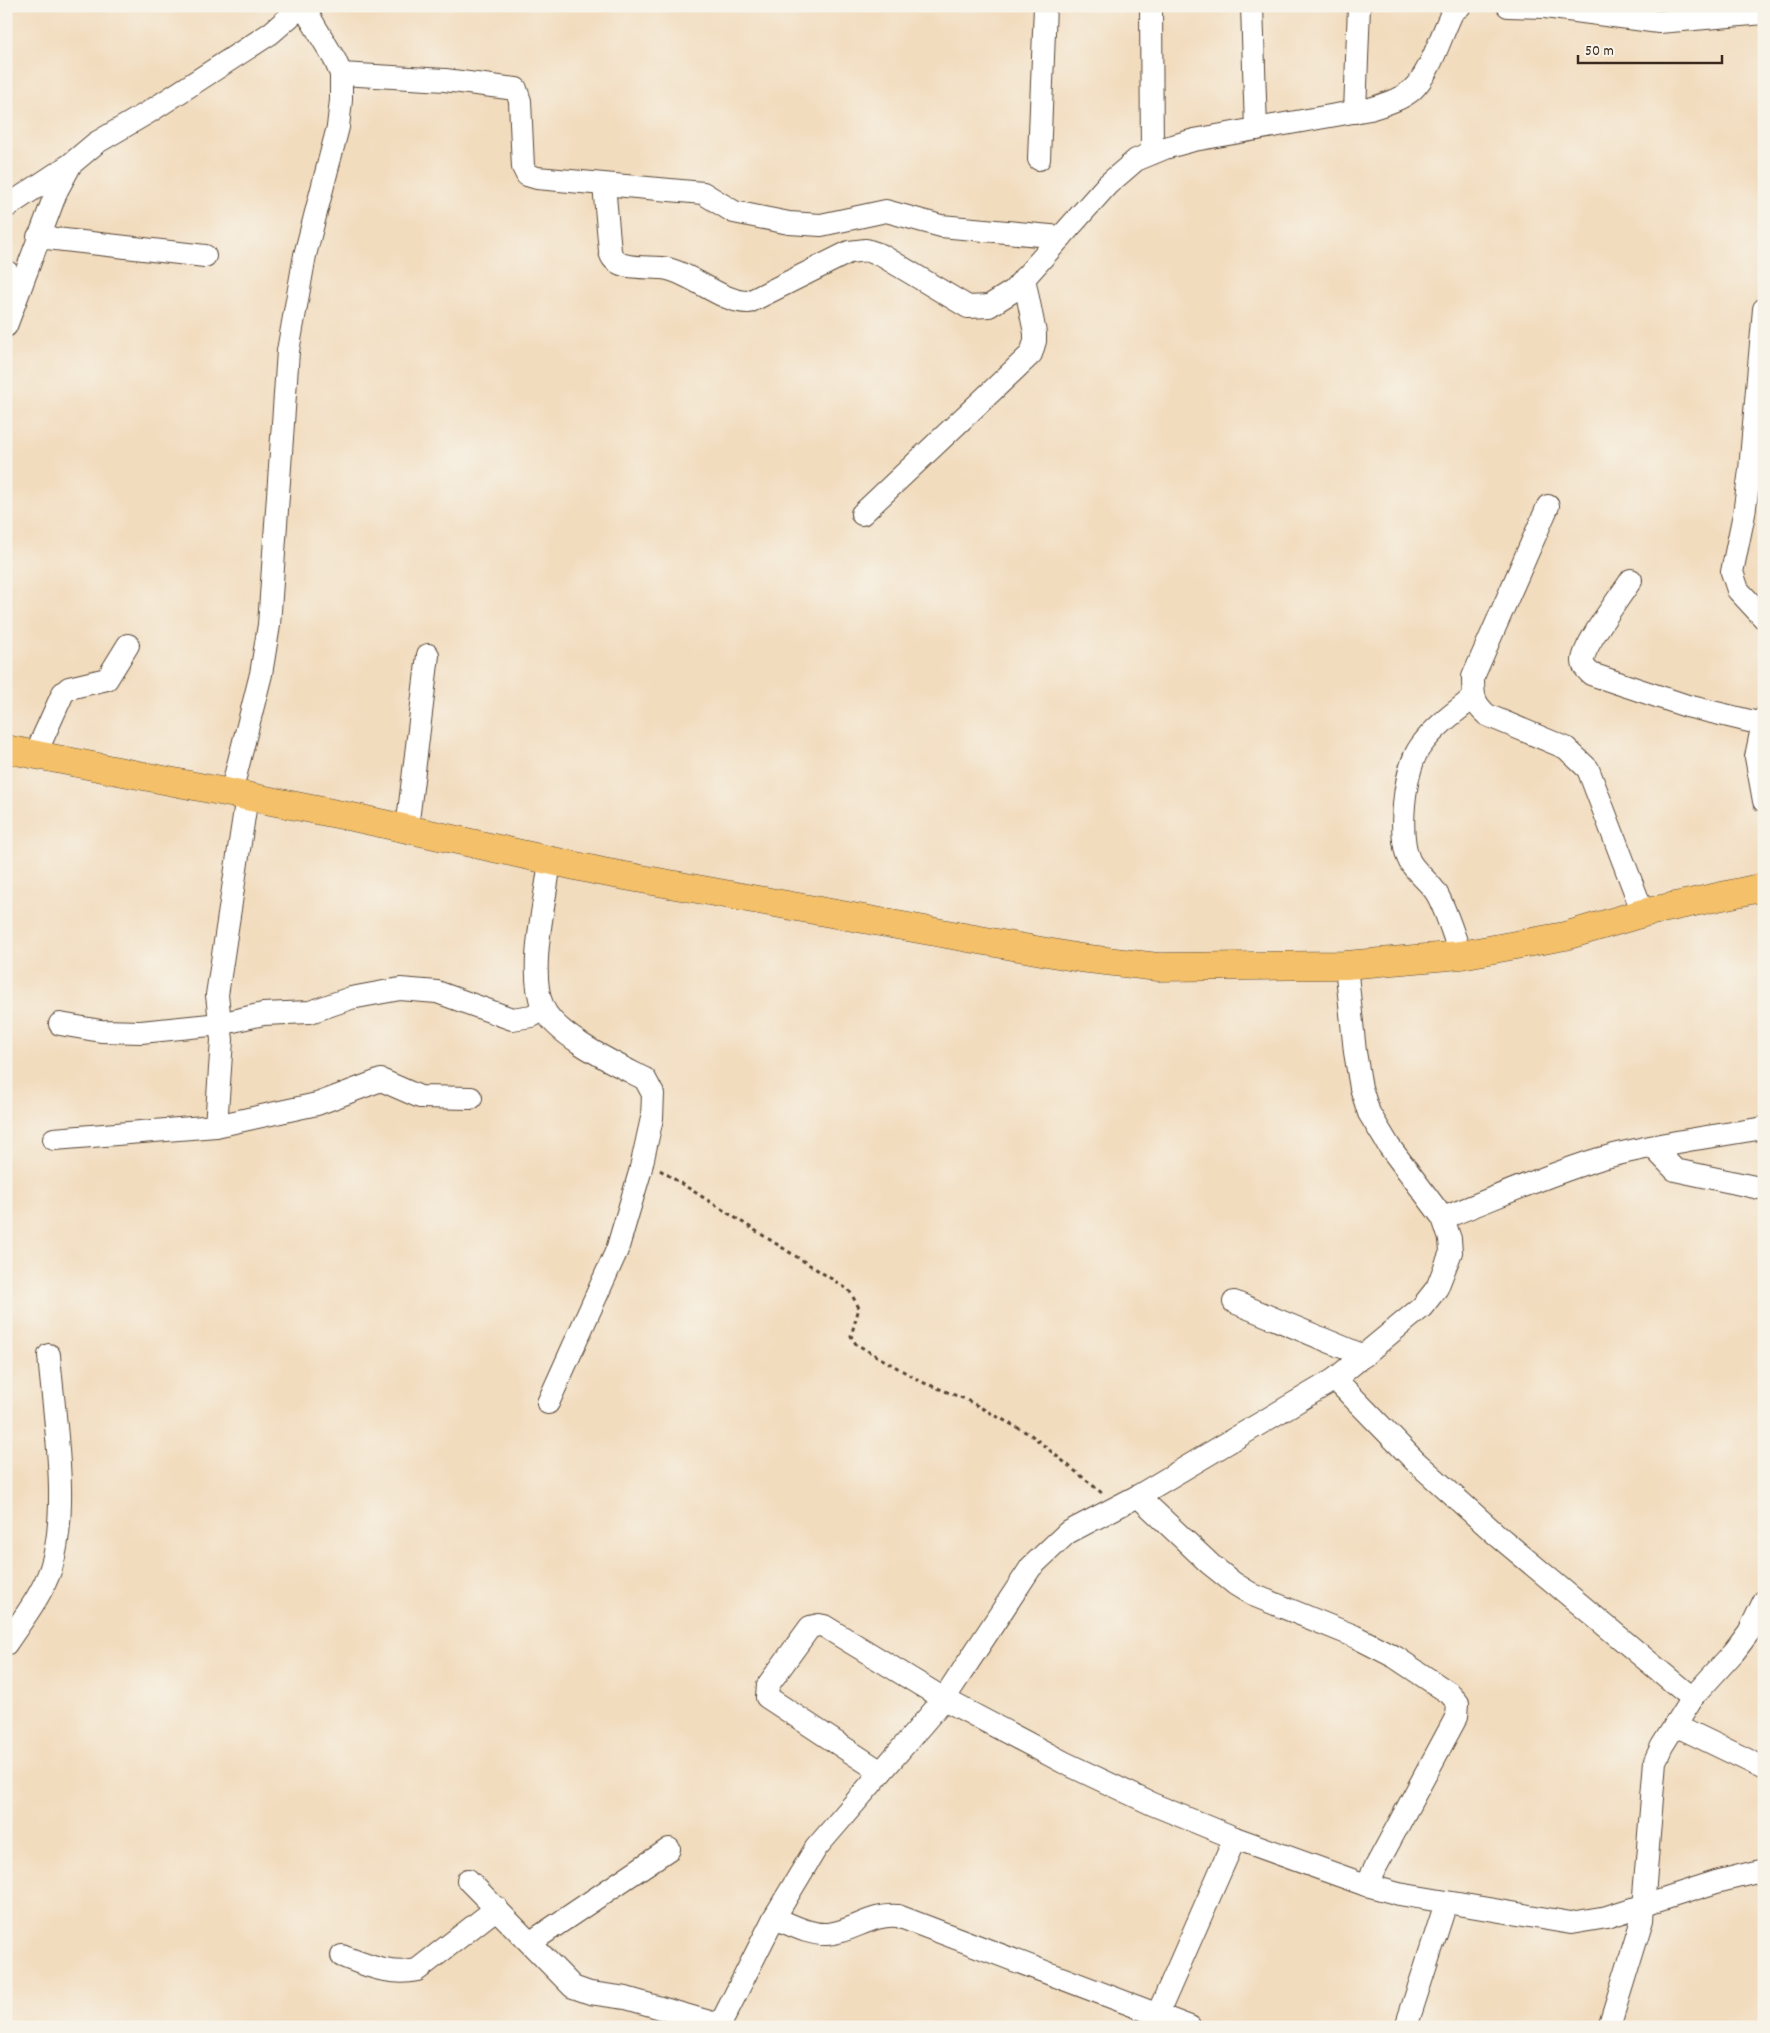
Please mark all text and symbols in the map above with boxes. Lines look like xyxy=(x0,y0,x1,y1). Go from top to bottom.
scale bar xyxy=(1578,32,1721,64)
text: 50 m xyxy=(1585,41,1614,63)

